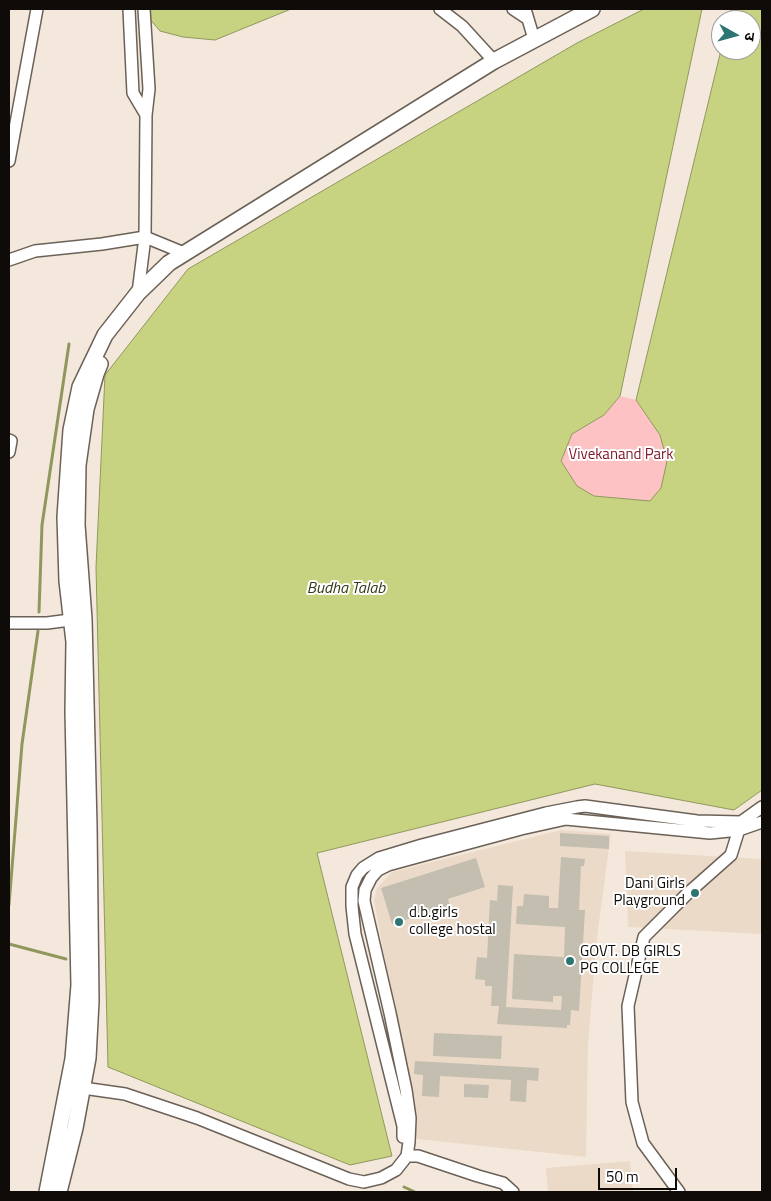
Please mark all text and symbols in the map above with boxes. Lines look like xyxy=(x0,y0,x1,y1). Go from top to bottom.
north arrow xyxy=(711,10,761,60)
text: उ xyxy=(739,31,761,42)
park label: Vivekanand Park xyxy=(569,446,673,464)
water label: Budha Talab xyxy=(307,579,385,599)
place label: Dani Girls Playground xyxy=(613,875,685,910)
marker: Dani Girls Playground xyxy=(689,887,701,899)
place label: d.b.girls college hostal xyxy=(409,904,496,939)
marker: d.b.girls college hostal xyxy=(393,916,405,928)
place label: GOVT. DB GIRLS PG COLLEGE xyxy=(580,943,681,978)
marker: GOVT. DB GIRLS PG COLLEGE xyxy=(564,955,576,967)
scale bar xyxy=(601,1158,680,1190)
text: 50 m xyxy=(606,1165,639,1188)

